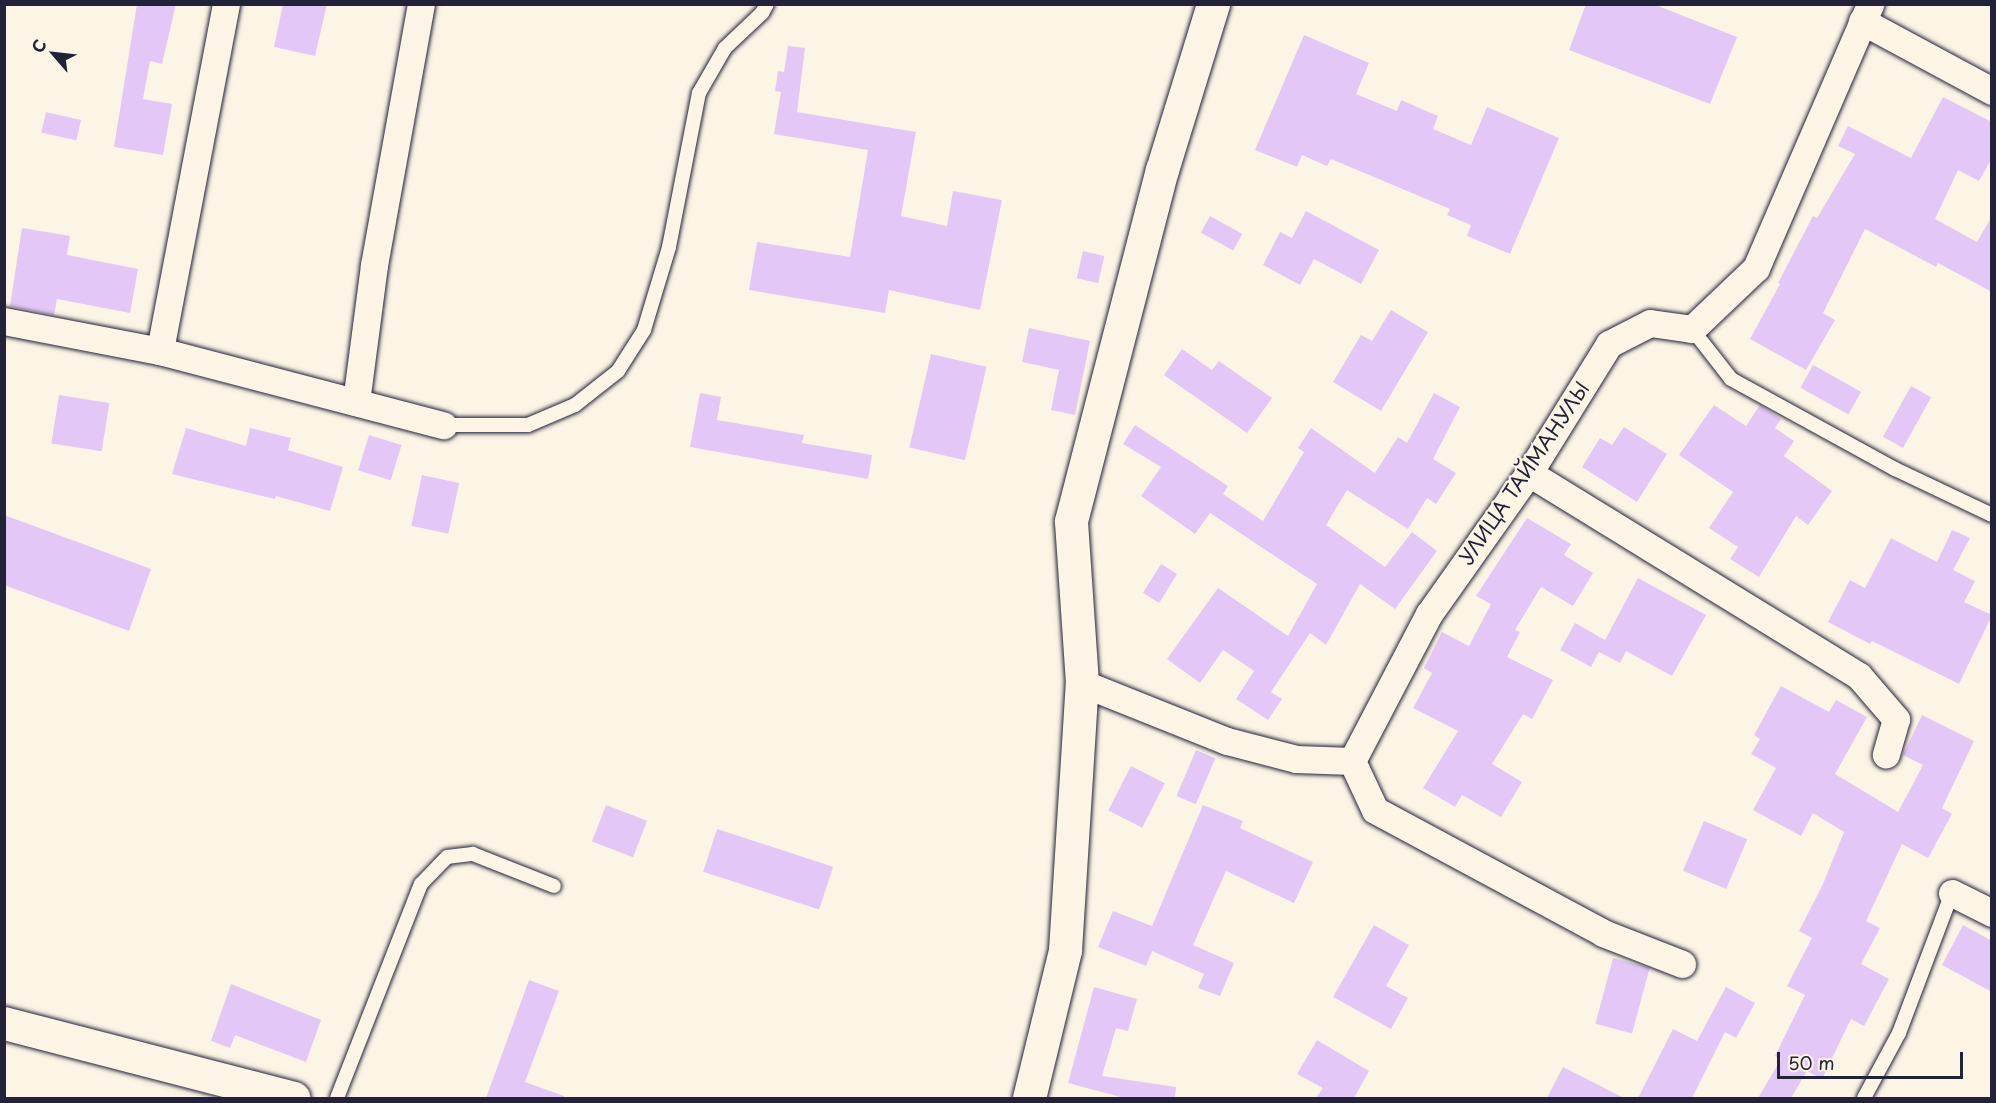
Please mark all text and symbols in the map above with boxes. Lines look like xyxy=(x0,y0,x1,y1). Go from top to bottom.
north arrow xyxy=(24,24,84,84)
text: С xyxy=(25,35,52,57)
street label: УЛИЦА ТАЙМАНУЛЫ xyxy=(1453,376,1595,570)
scale bar xyxy=(1780,1040,1966,1078)
text: 50 m xyxy=(1788,1049,1835,1076)

